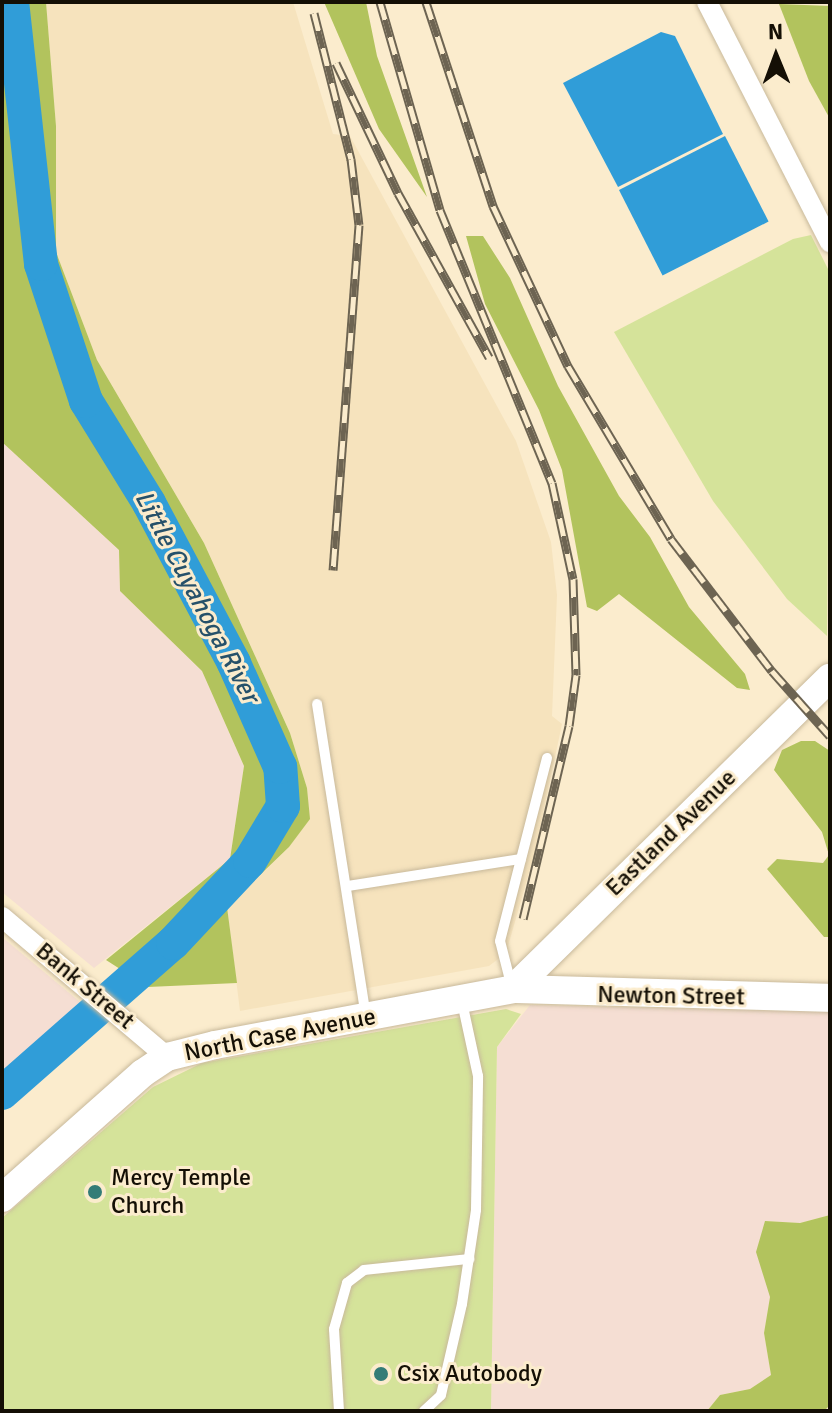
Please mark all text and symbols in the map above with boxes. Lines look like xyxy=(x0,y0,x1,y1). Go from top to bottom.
north arrow xyxy=(736,16,816,96)
text: N xyxy=(768,18,783,45)
water label: Little Cuyahoga River xyxy=(127,486,265,708)
street label: Eastland Avenue xyxy=(600,764,742,902)
street label: Bank Street xyxy=(30,937,140,1035)
street label: Newton Street xyxy=(597,980,745,1012)
street label: North Case Avenue xyxy=(182,1002,378,1068)
place label: Mercy Temple Church xyxy=(111,1164,251,1220)
marker: Mercy Temple Church xyxy=(86,1183,104,1201)
place label: Csix Autobody xyxy=(397,1360,542,1388)
marker: Csix Autobody xyxy=(372,1365,390,1383)

